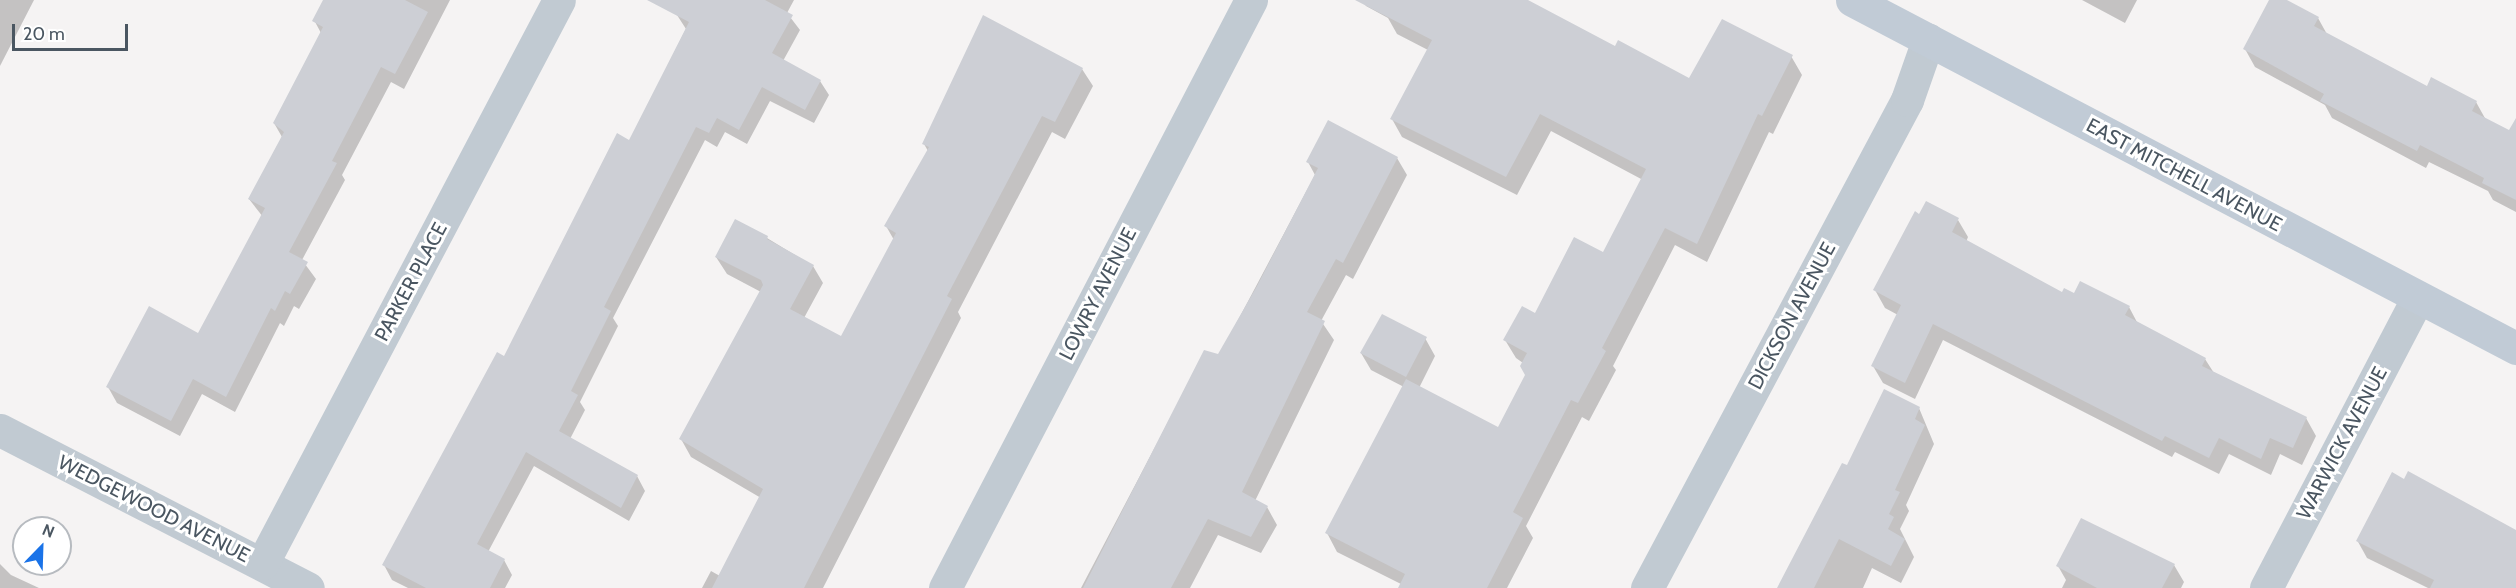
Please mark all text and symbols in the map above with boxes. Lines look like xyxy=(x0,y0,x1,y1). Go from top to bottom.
scale bar xyxy=(15,12,130,50)
text: 20 m xyxy=(23,23,65,45)
street label: EAST MITCHELL AVENUE xyxy=(2082,113,2286,237)
street label: PARKER PLACE xyxy=(370,219,452,345)
street label: LOWRY AVENUE xyxy=(1054,224,1142,364)
street label: DICKSON AVENUE xyxy=(1743,238,1841,394)
street label: WARWICK AVENUE xyxy=(2292,363,2392,523)
street label: WEDGEWOOD AVENUE xyxy=(54,450,254,568)
north arrow xyxy=(12,516,72,576)
text: N xyxy=(40,520,57,542)

